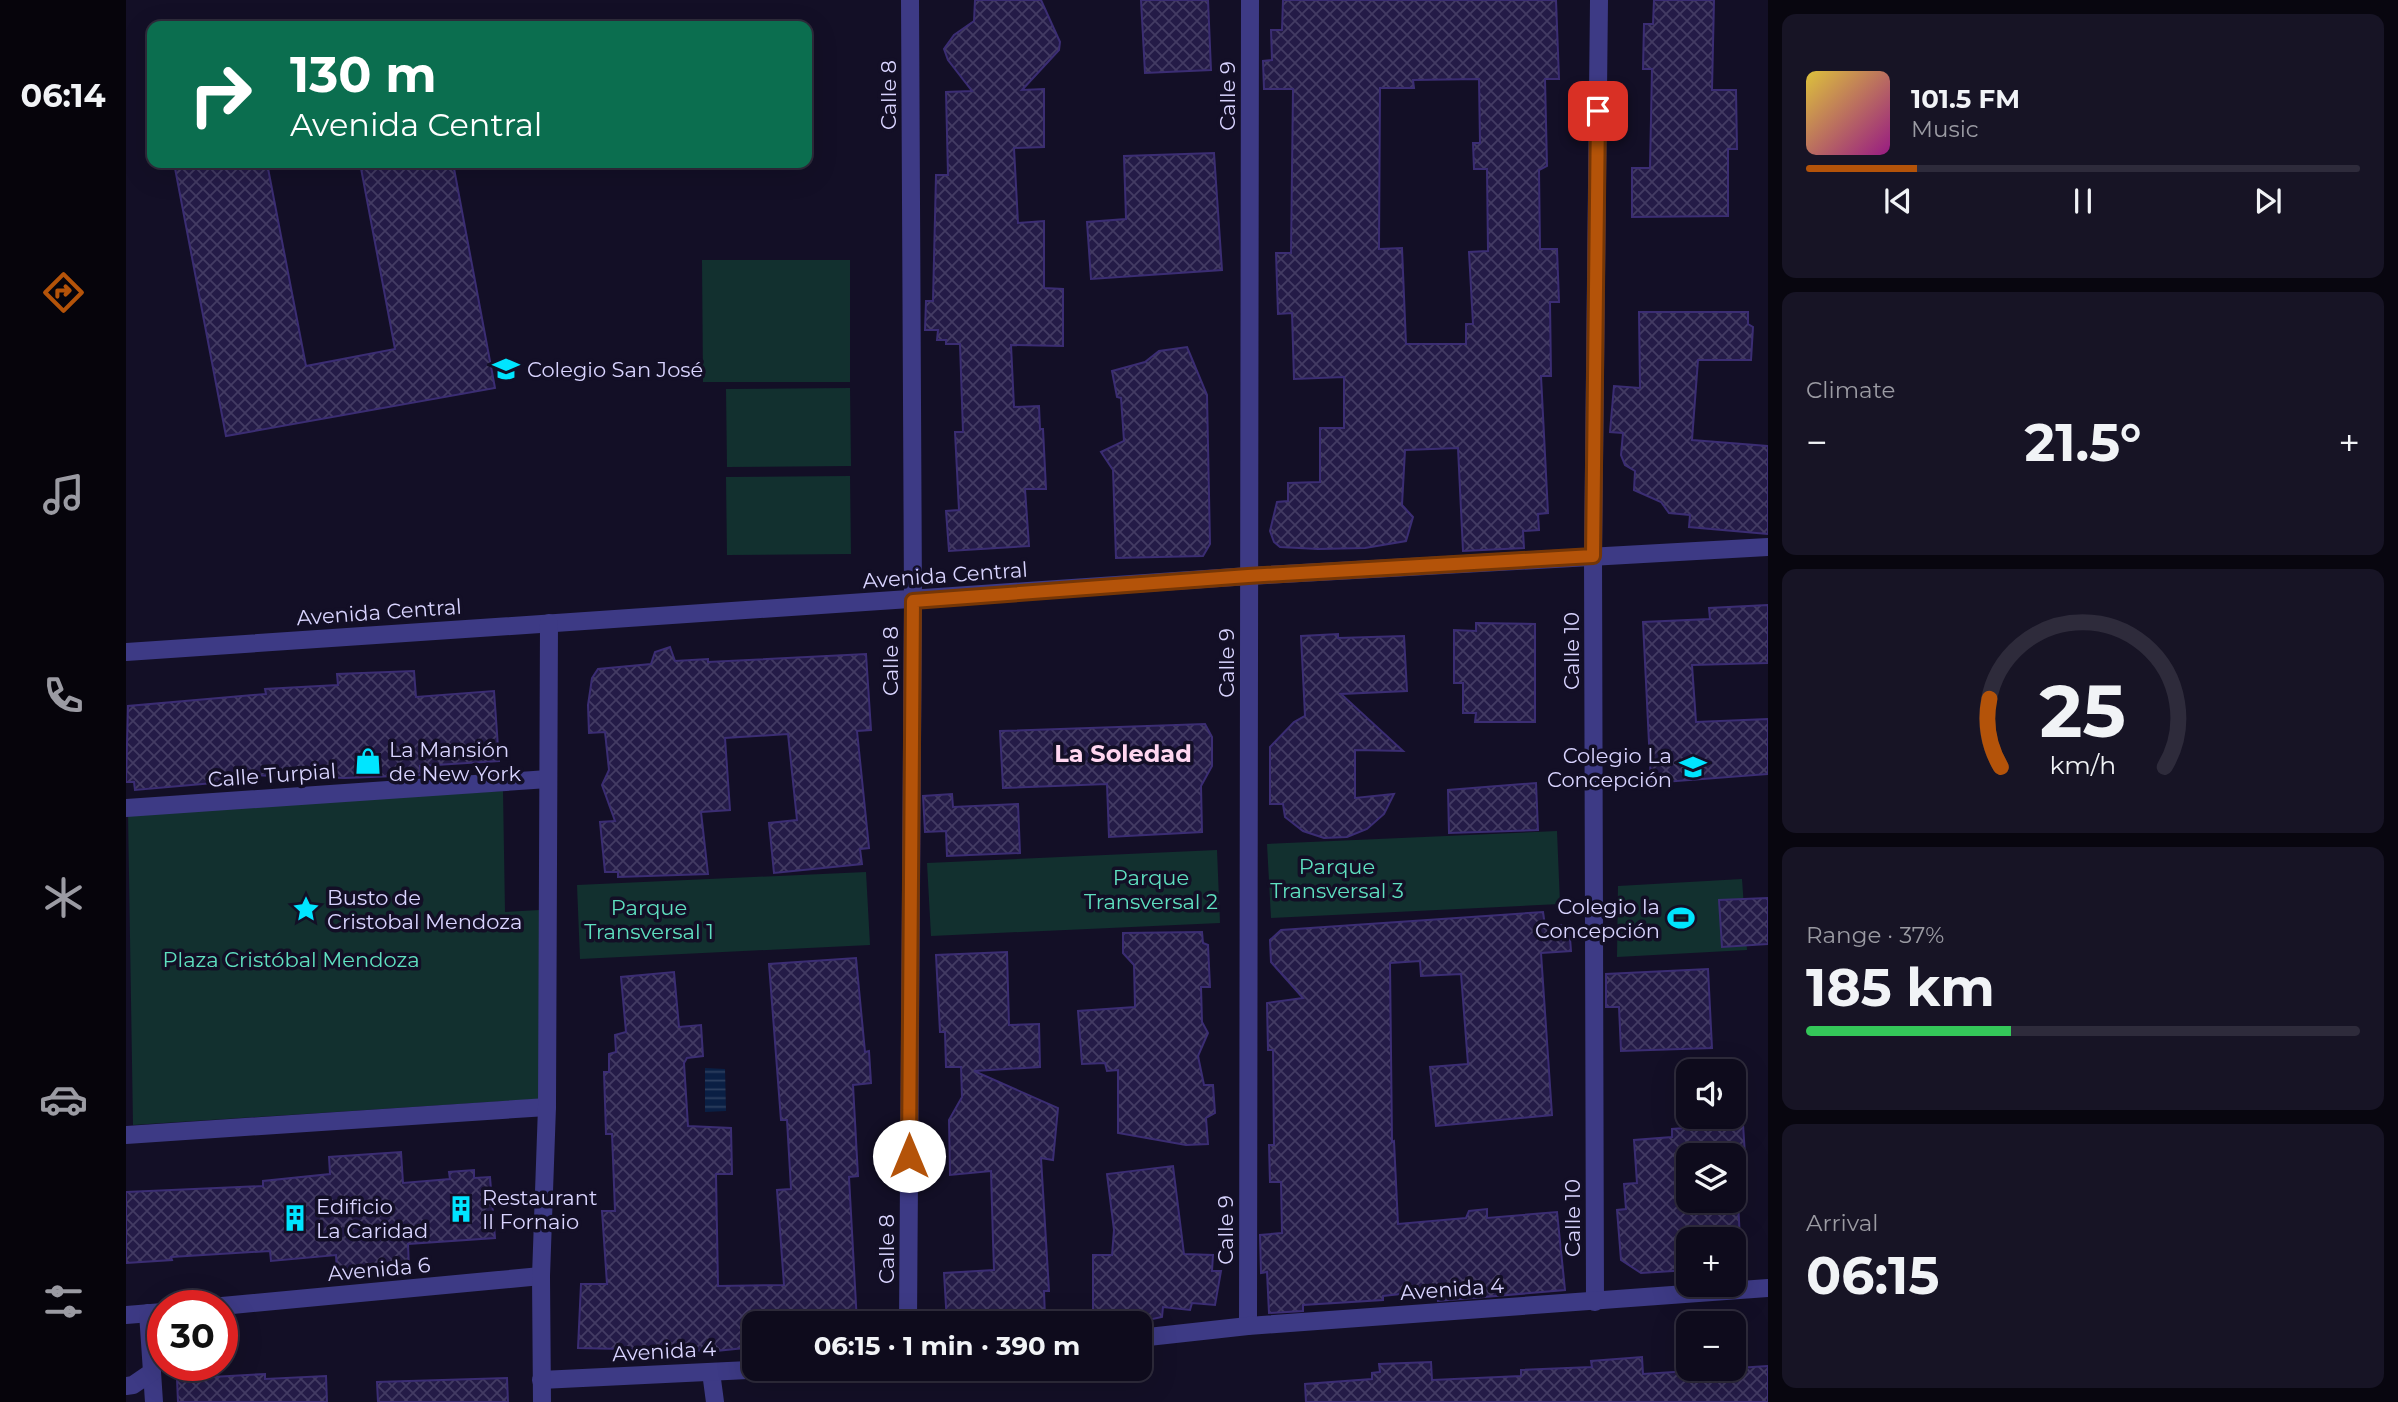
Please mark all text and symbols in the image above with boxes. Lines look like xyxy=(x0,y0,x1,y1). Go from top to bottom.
text: 130 m xyxy=(290,45,437,104)
icon: right xyxy=(175,49,266,140)
street label: Calle 8 xyxy=(876,60,901,130)
street label: Calle 9 xyxy=(1215,61,1240,131)
text: 06:14 xyxy=(20,76,106,115)
pin xyxy=(1568,81,1628,141)
text: 101.5 FM xyxy=(1911,83,2020,115)
icon: arrive xyxy=(1579,92,1617,130)
text: Avenida Central xyxy=(290,105,542,144)
text: Music xyxy=(1911,115,1979,143)
icon: previous xyxy=(1879,182,1917,220)
icon: pause xyxy=(2064,182,2102,220)
icon: next xyxy=(2249,182,2287,220)
icon: directions xyxy=(39,268,88,317)
school or university icon: Colegio San José xyxy=(491,354,521,384)
place label: Colegio San José xyxy=(527,357,703,382)
text: Climate xyxy=(1806,376,1895,404)
text: 21.5° xyxy=(2024,411,2142,474)
text: − xyxy=(1806,419,1828,466)
text: + xyxy=(2338,419,2360,466)
icon: music xyxy=(39,470,88,519)
street label: Avenida Central xyxy=(861,557,1029,593)
street label: Avenida Central xyxy=(295,594,463,630)
street label: Calle 10 xyxy=(1559,612,1584,690)
street label: Calle 8 xyxy=(878,626,903,696)
street label: Calle 9 xyxy=(1214,628,1239,698)
text: 25 xyxy=(2040,667,2126,755)
icon: phone xyxy=(39,671,88,720)
place label: La Mansión de New York xyxy=(389,737,521,786)
district label: La Soledad xyxy=(1054,739,1192,768)
place label: Colegio La Concepción xyxy=(1547,743,1672,792)
shop icon: La Mansión de New York xyxy=(353,746,383,776)
text: km/h xyxy=(2050,750,2116,780)
school or university icon: Colegio La Concepción xyxy=(1678,752,1708,782)
street label: Calle Turpial xyxy=(207,758,337,792)
park label: Parque Transversal 3 xyxy=(1270,854,1404,903)
park label: Parque Transversal 2 xyxy=(1084,865,1218,914)
icon: climate xyxy=(39,873,88,922)
place label: Busto de Cristobal Mendoza xyxy=(327,885,522,934)
place icon: Busto de Cristobal Mendoza xyxy=(291,894,321,924)
place label: Colegio la Concepción xyxy=(1535,894,1660,943)
park label: Parque Transversal 1 xyxy=(584,895,714,944)
sports icon: Colegio la Concepción xyxy=(1666,903,1696,933)
text: Range · 37% xyxy=(1806,921,1944,949)
park label: Plaza Cristóbal Mendoza xyxy=(162,947,420,972)
text: 185 km xyxy=(1806,956,1995,1019)
map controls xyxy=(1676,1059,1746,1381)
button: sound xyxy=(1676,1059,1746,1129)
icon: car xyxy=(39,1075,88,1124)
position arrow xyxy=(872,1119,946,1193)
button: layers xyxy=(1676,1143,1746,1213)
street label: Calle 10 xyxy=(1560,1179,1585,1257)
place label: Restaurant Il Fornaio xyxy=(482,1185,597,1234)
place label: Edificio La Caridad xyxy=(316,1194,428,1243)
building icon: Restaurant Il Fornaio xyxy=(446,1194,476,1224)
street label: Calle 9 xyxy=(1213,1195,1238,1265)
building icon: Edificio La Caridad xyxy=(280,1203,310,1233)
text: Arrival xyxy=(1806,1209,1879,1237)
street label: Calle 8 xyxy=(874,1214,899,1284)
button: + xyxy=(1676,1227,1746,1297)
text: 06:15 xyxy=(1806,1244,1939,1307)
street label: Avenida 6 xyxy=(327,1252,432,1286)
street label: Avenida 4 xyxy=(1399,1273,1505,1305)
icon: filters xyxy=(39,1277,88,1326)
speed limit sign: 30 xyxy=(147,1290,238,1381)
button: − xyxy=(1676,1311,1746,1381)
text: 06:15 · 1 min · 390 m xyxy=(814,1330,1080,1362)
street label: Avenida 4 xyxy=(611,1336,717,1366)

